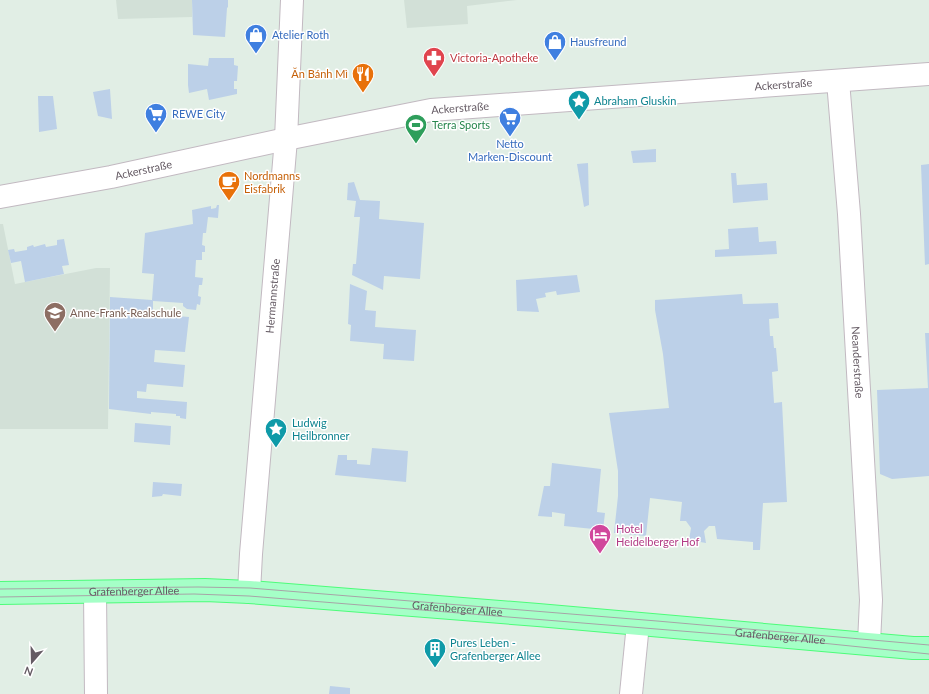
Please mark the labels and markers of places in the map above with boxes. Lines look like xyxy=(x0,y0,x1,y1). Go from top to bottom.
shop icon: Atelier Roth xyxy=(243,22,269,55)
place label: Atelier Roth xyxy=(272,28,329,41)
shop icon: Hausfreund xyxy=(542,29,568,62)
place label: Hausfreund xyxy=(570,35,626,48)
pharmacy icon: Victoria-Apotheke xyxy=(421,45,447,78)
place label: Victoria-Apotheke xyxy=(450,51,539,64)
restaurant icon: Ăn Bánh Mì xyxy=(350,61,376,94)
place label: Ăn Bánh Mì xyxy=(291,67,348,80)
place icon: Abraham Gluskin xyxy=(566,88,592,121)
place label: Abraham Gluskin xyxy=(594,94,676,107)
supermarket icon: REWE City xyxy=(143,101,169,134)
supermarket icon: Netto Marken-Discount xyxy=(497,105,523,138)
place label: REWE City xyxy=(172,107,226,120)
sports icon: Terra Sports xyxy=(403,112,429,145)
place label: Terra Sports xyxy=(432,118,490,131)
place label: Netto Marken-Discount xyxy=(468,137,552,163)
cafe icon: Nordmanns Eisfabrik xyxy=(216,169,242,202)
place label: Nordmanns Eisfabrik xyxy=(244,169,300,195)
school or university icon: Anne-Frank-Realschule xyxy=(42,300,68,333)
place label: Anne-Frank-Realschule xyxy=(70,306,182,319)
place icon: Ludwig Heilbronner xyxy=(263,416,289,449)
place label: Ludwig Heilbronner xyxy=(292,416,350,442)
hotel icon: Hotel Heidelberger Hof xyxy=(587,522,613,555)
place label: Hotel Heidelberger Hof xyxy=(616,522,699,548)
building icon: Pures Leben - Grafenberger Allee xyxy=(422,636,448,669)
place label: Pures Leben - Grafenberger Allee xyxy=(450,636,541,662)

